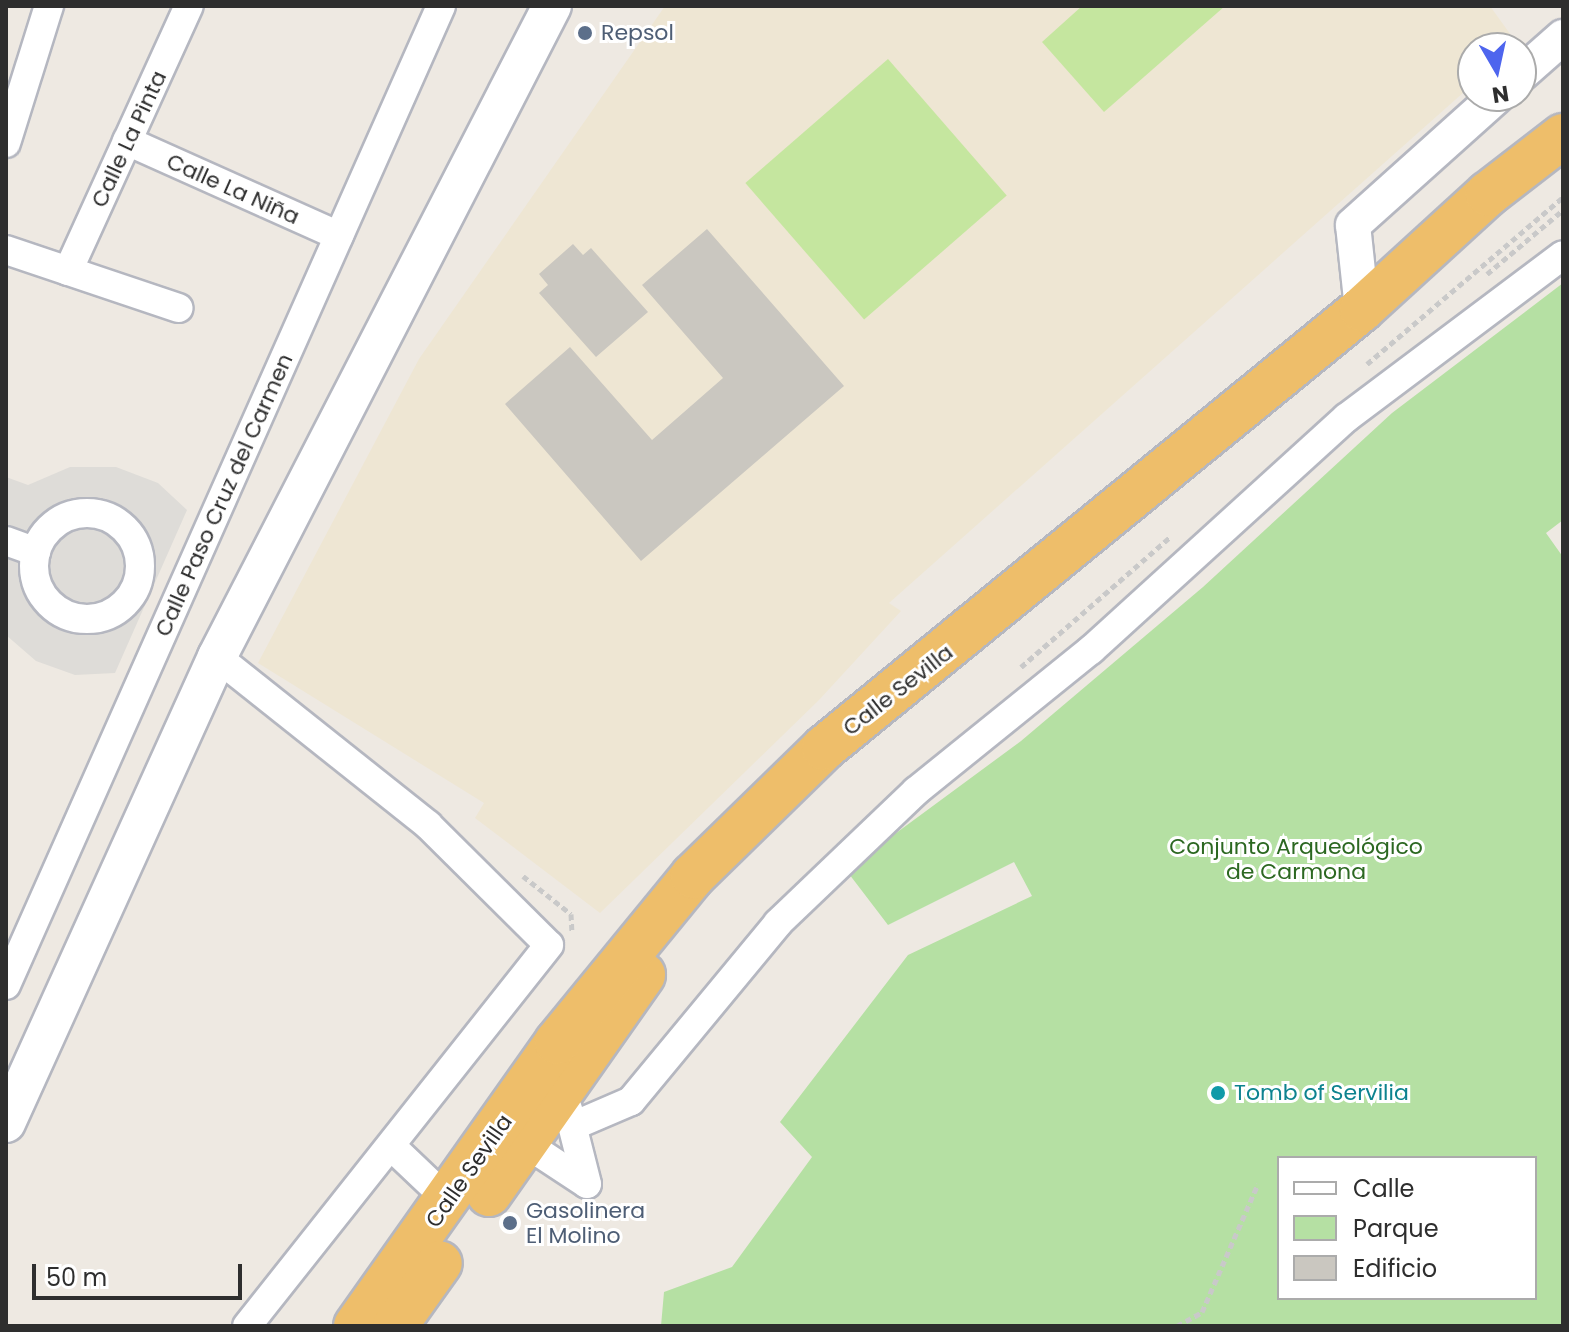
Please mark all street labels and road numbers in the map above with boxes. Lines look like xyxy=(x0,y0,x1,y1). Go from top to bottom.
street label: Calle La Pinta xyxy=(86,67,172,211)
street label: Calle La Niña xyxy=(163,148,303,230)
street label: Calle Paso Cruz del Carmen xyxy=(150,350,298,640)
street label: Calle Sevilla xyxy=(838,639,958,741)
street label: Calle Sevilla xyxy=(420,1109,518,1233)

